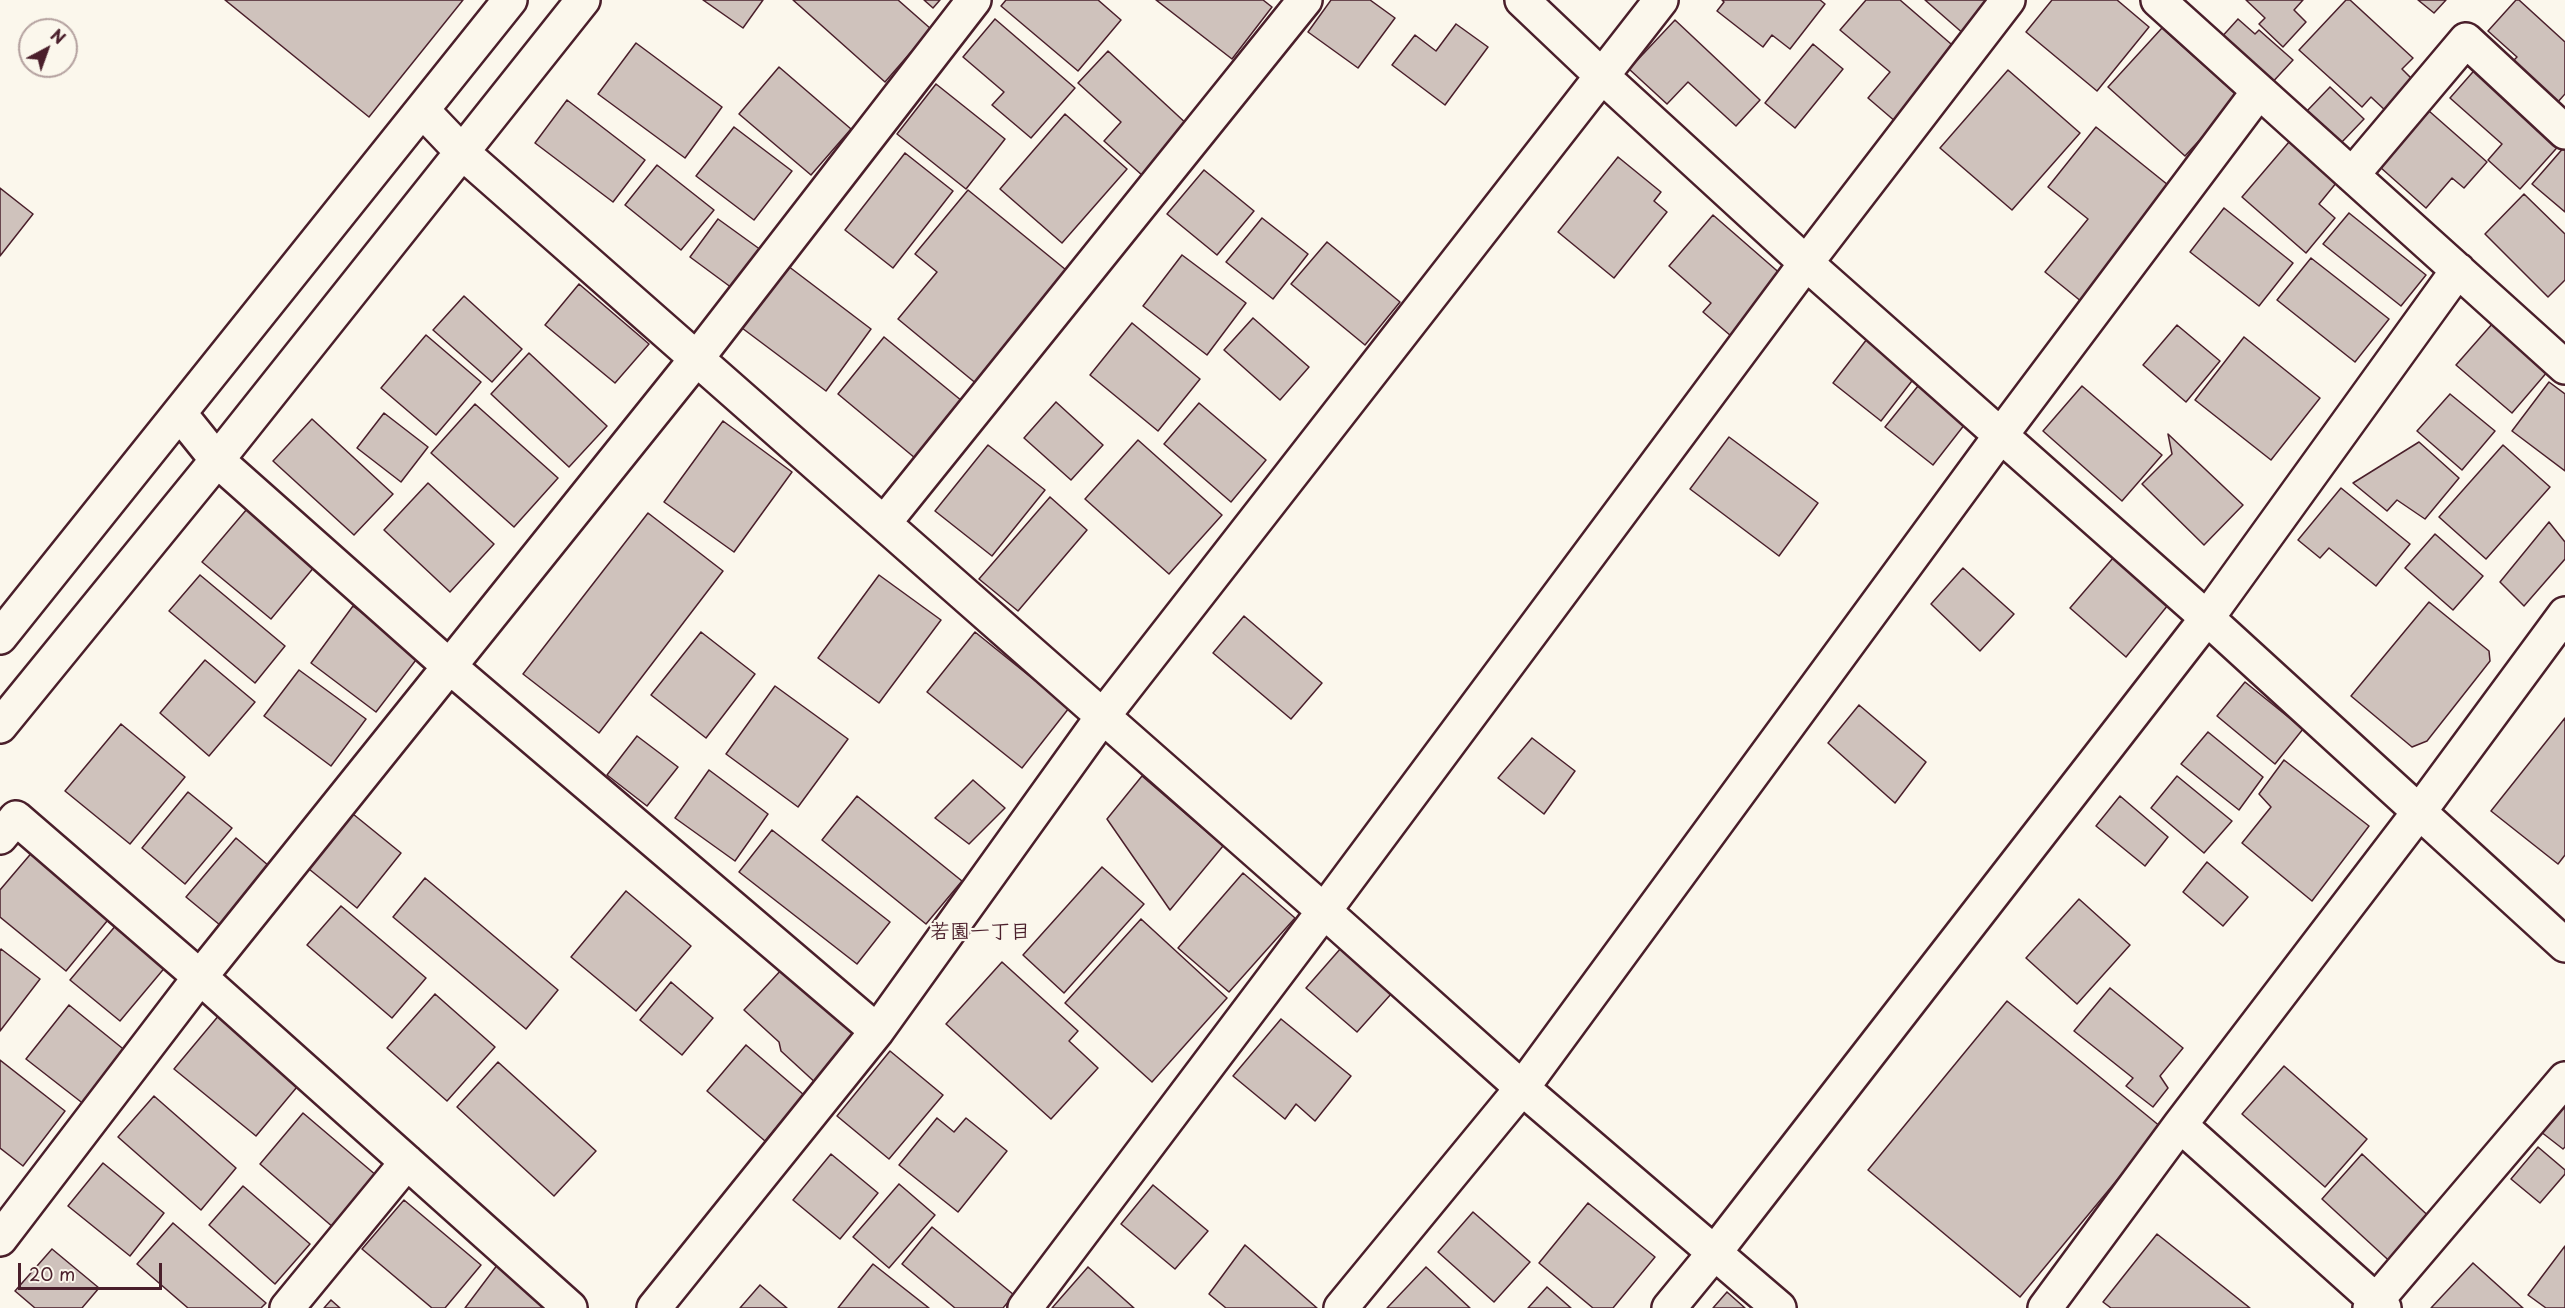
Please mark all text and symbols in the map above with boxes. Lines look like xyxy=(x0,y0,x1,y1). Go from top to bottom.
north arrow xyxy=(18,18,78,78)
text: N xyxy=(46,23,71,49)
district label: 若園一丁目 xyxy=(930,920,1030,944)
scale bar xyxy=(21,1251,165,1289)
text: 20 m xyxy=(29,1260,75,1287)

